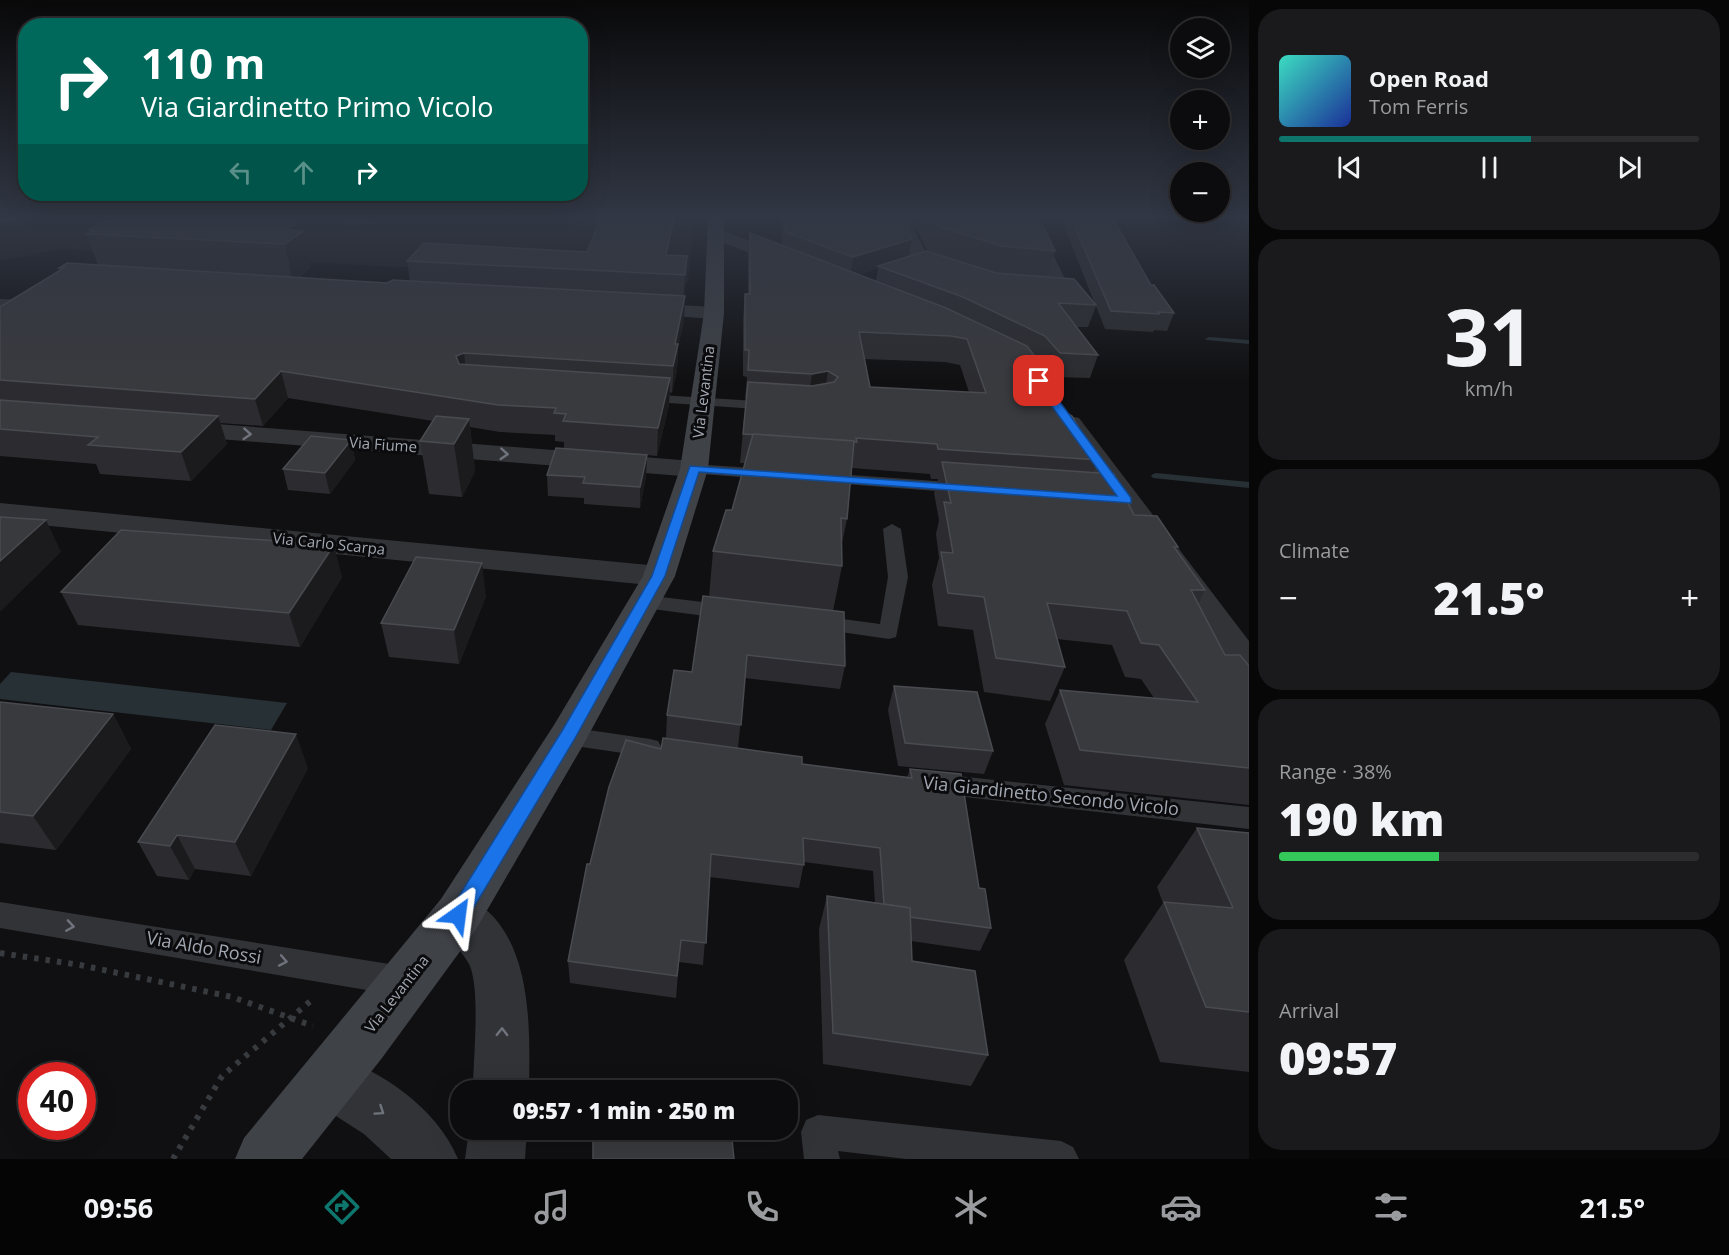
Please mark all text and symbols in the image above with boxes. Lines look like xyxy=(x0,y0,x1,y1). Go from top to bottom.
map controls xyxy=(1170,18,1230,222)
button: layers xyxy=(1170,18,1230,78)
text: 110 m xyxy=(141,34,265,91)
icon: right xyxy=(42,42,120,120)
text: Open Road xyxy=(1369,63,1489,93)
text: Via Giardinetto Primo Vicolo xyxy=(141,88,493,125)
button: + xyxy=(1170,90,1230,150)
text: Tom Ferris xyxy=(1369,93,1468,120)
icon: previous xyxy=(1333,151,1366,184)
icon: pause xyxy=(1473,151,1506,184)
icon: next xyxy=(1613,151,1646,184)
icon: left xyxy=(224,156,257,189)
icon: ahead xyxy=(287,156,320,189)
icon: right xyxy=(350,156,383,189)
button: − xyxy=(1170,162,1230,222)
text: 31 xyxy=(1444,283,1534,389)
street label: Via Levantina xyxy=(687,345,719,439)
pin xyxy=(1013,355,1064,406)
icon: arrive xyxy=(1022,364,1055,397)
text: km/h xyxy=(1465,375,1513,402)
one-way arrow xyxy=(242,428,251,441)
street label: Via Fiume xyxy=(348,432,418,456)
one-way arrow xyxy=(499,447,509,460)
street label: Via Carlo Scarpa xyxy=(272,527,386,559)
text: Climate xyxy=(1279,537,1350,564)
text: 21.5° xyxy=(1433,567,1545,628)
text: − xyxy=(1279,575,1298,620)
text: + xyxy=(1680,575,1699,620)
text: Range · 38% xyxy=(1279,758,1392,785)
street label: Via Giardinetto Secondo Vicolo xyxy=(922,770,1180,820)
text: 190 km xyxy=(1279,788,1444,849)
position arrow xyxy=(426,883,490,947)
one-way arrow xyxy=(64,919,74,932)
street label: Via Aldo Rossi xyxy=(145,925,263,969)
street label: Via Levantina xyxy=(360,951,433,1036)
one-way arrow xyxy=(277,954,287,967)
text: Arrival xyxy=(1279,997,1339,1024)
text: 09:57 xyxy=(1279,1027,1397,1088)
one-way arrow xyxy=(496,1028,508,1037)
speed limit sign: 40 xyxy=(18,1062,96,1140)
text: 09:57 · 1 min · 250 m xyxy=(513,1095,735,1125)
one-way arrow xyxy=(373,1104,384,1115)
icon: directions xyxy=(321,1186,363,1228)
icon: music xyxy=(531,1186,573,1228)
icon: phone xyxy=(741,1186,783,1228)
icon: climate xyxy=(950,1186,992,1228)
icon: car xyxy=(1160,1186,1202,1228)
icon: filters xyxy=(1370,1186,1412,1228)
text: 09:56 xyxy=(84,1189,153,1226)
text: 21.5° xyxy=(1579,1189,1645,1226)

